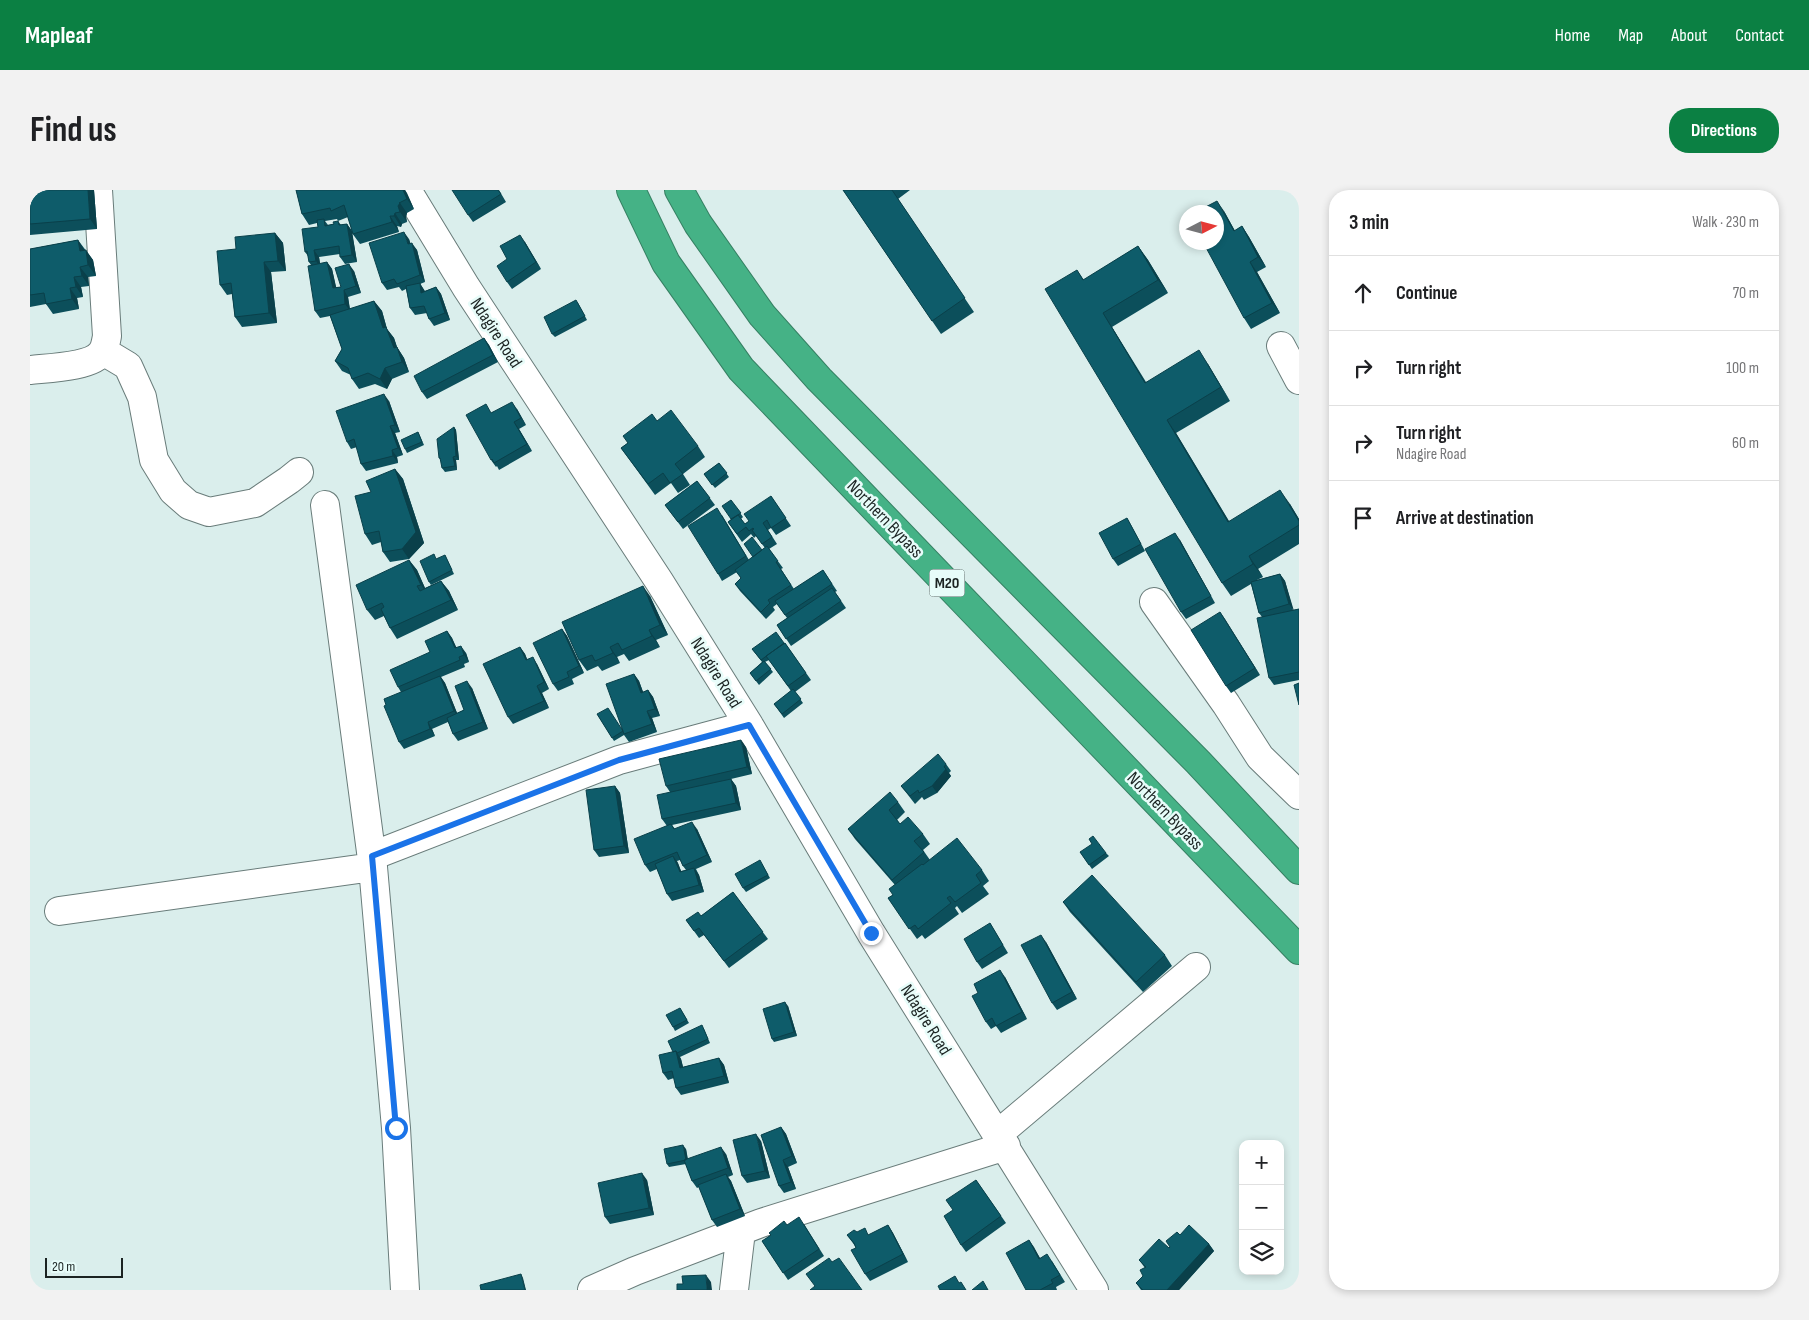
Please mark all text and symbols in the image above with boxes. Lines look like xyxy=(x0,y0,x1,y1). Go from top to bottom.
text: Mapleaf xyxy=(25,21,93,50)
text: Home xyxy=(1555,25,1590,46)
text: Map xyxy=(1618,25,1643,46)
text: About xyxy=(1671,25,1707,46)
text: Contact xyxy=(1735,25,1784,46)
button: Directions xyxy=(1669,108,1779,153)
text: Find us xyxy=(30,109,117,152)
north arrow xyxy=(1179,205,1224,250)
text: 3 min xyxy=(1349,210,1389,235)
text: Walk · 230 m xyxy=(1692,213,1759,232)
icon: ahead xyxy=(1349,279,1377,307)
text: Continue xyxy=(1396,282,1457,305)
text: 70 m xyxy=(1733,284,1759,303)
street label: Ndagire Road xyxy=(466,294,526,372)
icon: right xyxy=(1349,354,1377,382)
text: Turn right xyxy=(1396,357,1461,380)
text: 100 m xyxy=(1726,359,1759,378)
text: Turn right xyxy=(1396,422,1461,445)
icon: right xyxy=(1349,429,1377,457)
text: 60 m xyxy=(1732,434,1759,453)
text: Ndagire Road xyxy=(1396,445,1466,464)
street label: Northern Bypass xyxy=(843,476,927,562)
icon: arrive xyxy=(1349,504,1377,532)
text: Arrive at destination xyxy=(1396,507,1534,530)
road number: M20 xyxy=(930,569,964,596)
street label: Ndagire Road xyxy=(686,634,746,712)
street label: Northern Bypass xyxy=(1123,768,1207,854)
route end xyxy=(860,922,883,945)
street label: Ndagire Road xyxy=(896,981,956,1059)
route start xyxy=(385,1117,408,1140)
map controls xyxy=(1239,1140,1284,1275)
button: + xyxy=(1239,1140,1284,1185)
button: − xyxy=(1239,1185,1284,1230)
button: layers xyxy=(1239,1230,1284,1275)
scale bar xyxy=(45,1255,122,1278)
text: 20 m xyxy=(52,1258,75,1275)

